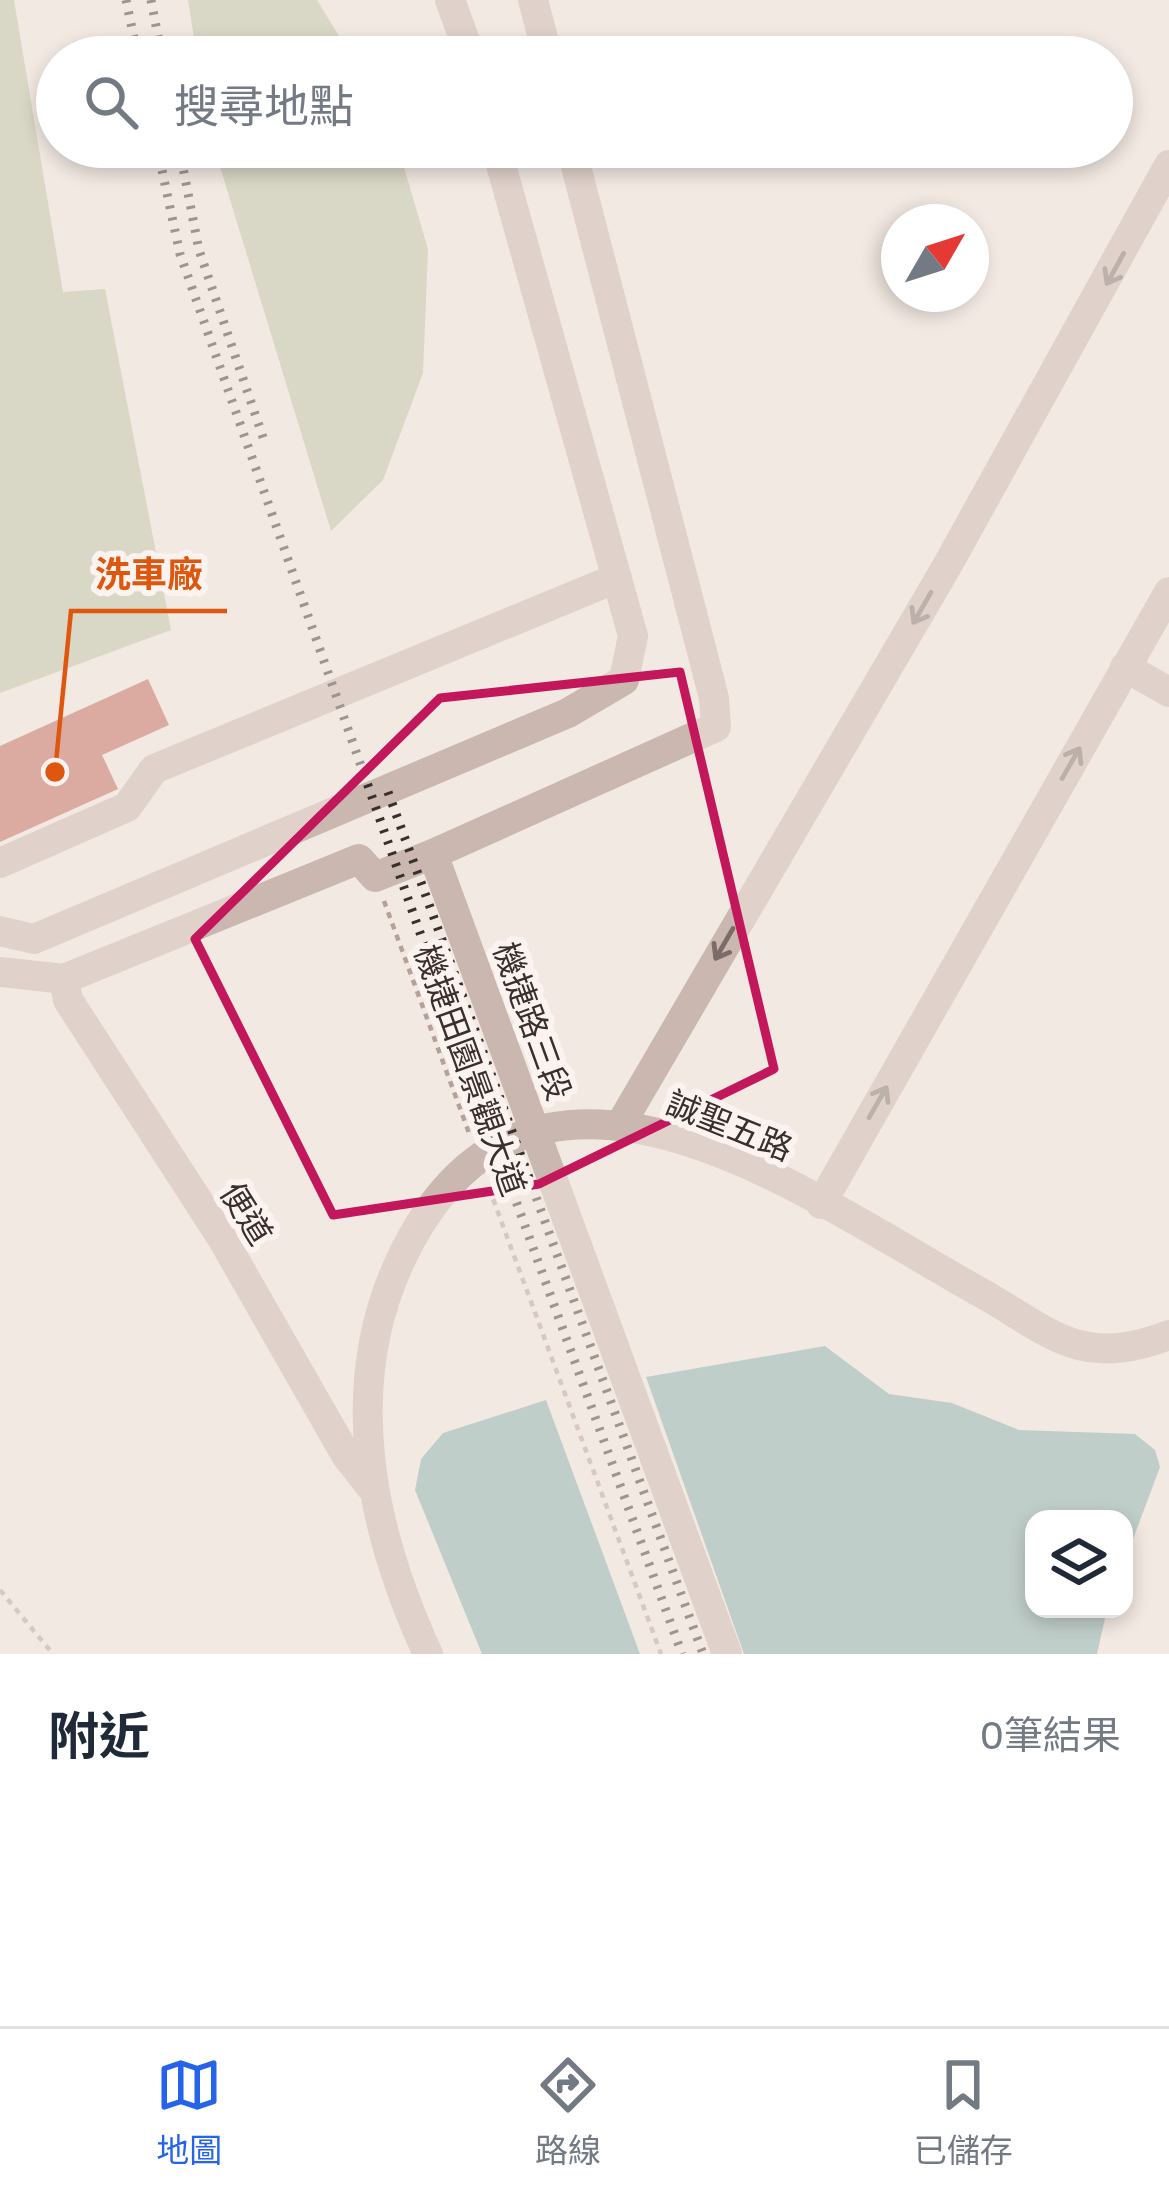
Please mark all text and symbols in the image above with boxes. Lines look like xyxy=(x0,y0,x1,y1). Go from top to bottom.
search box xyxy=(36,36,1133,168)
icon: search xyxy=(78,69,144,135)
text: 搜尋地點 xyxy=(174,78,354,132)
north arrow xyxy=(881,204,989,312)
one-way arrow xyxy=(1102,251,1126,286)
callout: 洗車廠 xyxy=(71,539,227,611)
text: 洗車廠 xyxy=(95,552,203,595)
one-way arrow xyxy=(909,590,933,625)
one-way arrow xyxy=(1060,746,1083,781)
one-way arrow xyxy=(712,926,736,961)
street label: 機捷路三段 xyxy=(486,937,580,1105)
street label: 機捷田園景觀大道 xyxy=(408,939,534,1201)
street label: 誠聖五路 xyxy=(662,1082,798,1168)
one-way arrow xyxy=(866,1085,890,1120)
street label: 便道 xyxy=(213,1175,281,1251)
map controls xyxy=(1025,1510,1133,1618)
button: layers xyxy=(1025,1510,1133,1618)
text: 附近 xyxy=(48,1704,150,1765)
text: 0筆結果 xyxy=(980,1711,1121,1758)
tab: 地圖 xyxy=(156,2052,222,2172)
tab: 路線 xyxy=(535,2052,601,2172)
tab: 已儲存 xyxy=(914,2052,1013,2172)

